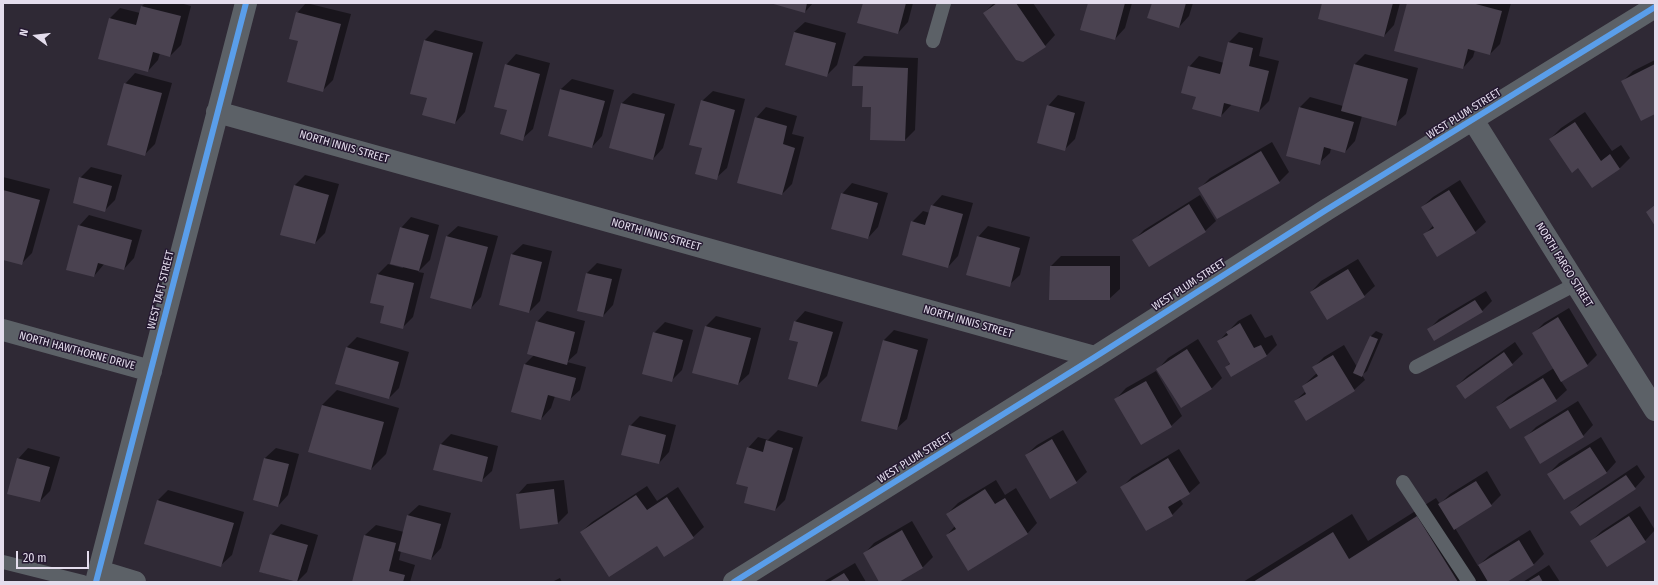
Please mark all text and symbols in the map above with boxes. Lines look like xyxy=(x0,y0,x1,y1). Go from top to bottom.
north arrow xyxy=(16,16,56,56)
text: N xyxy=(17,28,31,38)
street label: WEST PLUM STREET xyxy=(1424,86,1504,142)
street label: NORTH INNIS STREET xyxy=(298,128,390,166)
street label: NORTH INNIS STREET xyxy=(610,216,702,254)
street label: NORTH FARGO STREET xyxy=(1533,220,1595,310)
street label: WEST TAFT STREET xyxy=(145,249,177,331)
street label: WEST PLUM STREET xyxy=(1150,256,1228,314)
street label: NORTH INNIS STREET xyxy=(922,303,1014,341)
street label: NORTH HAWTHORNE DRIVE xyxy=(18,329,136,373)
street label: WEST PLUM STREET xyxy=(875,430,955,486)
scale bar xyxy=(18,543,91,569)
text: 20 m xyxy=(23,551,47,565)

